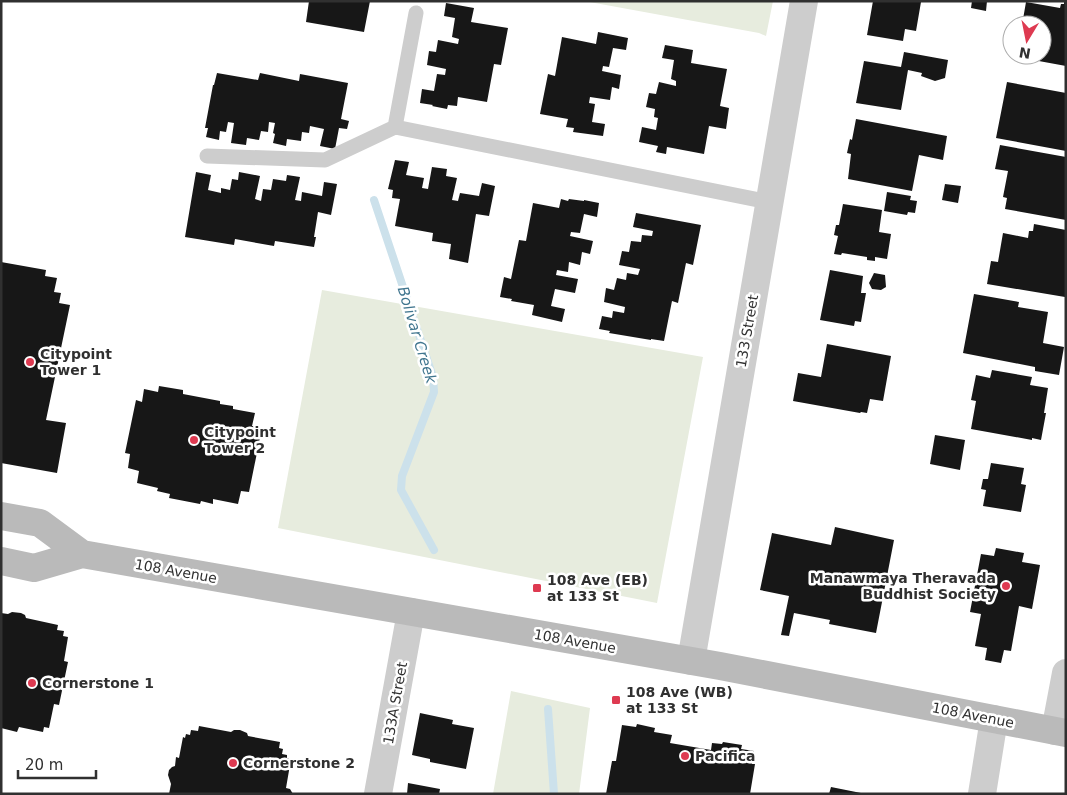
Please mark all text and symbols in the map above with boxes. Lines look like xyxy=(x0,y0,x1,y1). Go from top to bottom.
north arrow xyxy=(1002,15,1052,65)
text: N xyxy=(1018,44,1032,62)
water label: Bolivar Creek xyxy=(394,284,441,387)
street label: 133 Street xyxy=(733,293,761,369)
place label: Citypoint Tower 1 xyxy=(40,346,112,378)
marker: Citypoint Tower 1 xyxy=(24,356,36,368)
place label: Citypoint Tower 2 xyxy=(204,424,276,456)
marker: Citypoint Tower 2 xyxy=(188,434,200,446)
street label: 108 Avenue xyxy=(134,556,218,586)
place label: Manawmaya Theravada Buddhist Society xyxy=(810,570,996,602)
place label: 108 Ave (EB) at 133 St xyxy=(547,572,648,604)
marker: Manawmaya Theravada Buddhist Society xyxy=(1000,580,1012,592)
marker: 108 Ave (EB) at 133 St xyxy=(531,582,543,594)
street label: 108 Avenue xyxy=(533,626,617,656)
street label: 133A Street xyxy=(380,660,410,745)
place label: Cornerstone 1 xyxy=(42,675,154,691)
marker: Cornerstone 1 xyxy=(26,677,38,689)
place label: 108 Ave (WB) at 133 St xyxy=(626,684,733,716)
marker: 108 Ave (WB) at 133 St xyxy=(610,694,622,706)
street label: 108 Avenue xyxy=(931,699,1015,731)
scale bar xyxy=(18,748,95,780)
place label: Pacifica xyxy=(695,748,756,764)
marker: Pacifica xyxy=(679,750,691,762)
place label: Cornerstone 2 xyxy=(243,755,355,771)
text: 20 m xyxy=(25,756,63,774)
marker: Cornerstone 2 xyxy=(227,757,239,769)

